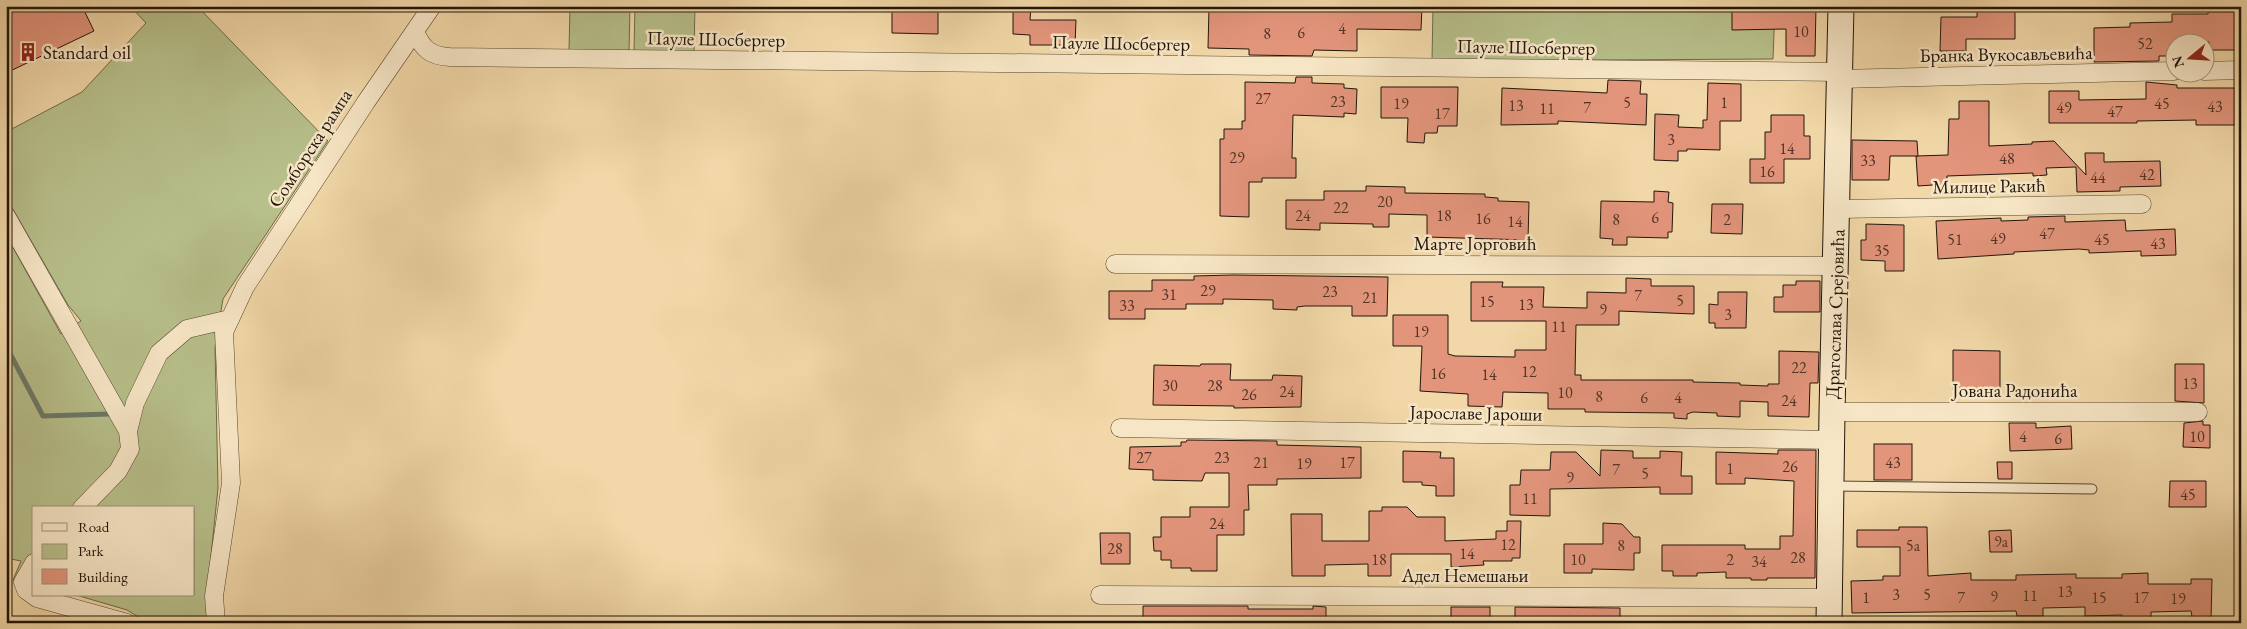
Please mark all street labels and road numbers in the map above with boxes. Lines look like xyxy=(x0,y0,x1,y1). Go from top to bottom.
street label: Пауле Шосбергер xyxy=(647,25,786,53)
street label: Пауле Шосбергер xyxy=(1052,29,1191,57)
street label: Пауле Шосбергер xyxy=(1457,33,1596,61)
street label: Бранка Вукосављевића xyxy=(1919,40,2093,68)
street label: Сомборска рампа xyxy=(262,84,358,212)
street label: Милице Ракић xyxy=(1932,173,2046,199)
street label: Драгослава Срејовића xyxy=(1820,228,1850,399)
street label: Марте Јорговић xyxy=(1414,231,1537,256)
street label: Јована Радонића xyxy=(1950,378,2078,403)
street label: Јарославе Јароши xyxy=(1407,399,1543,427)
street label: Адел Немешањи xyxy=(1401,563,1528,588)

